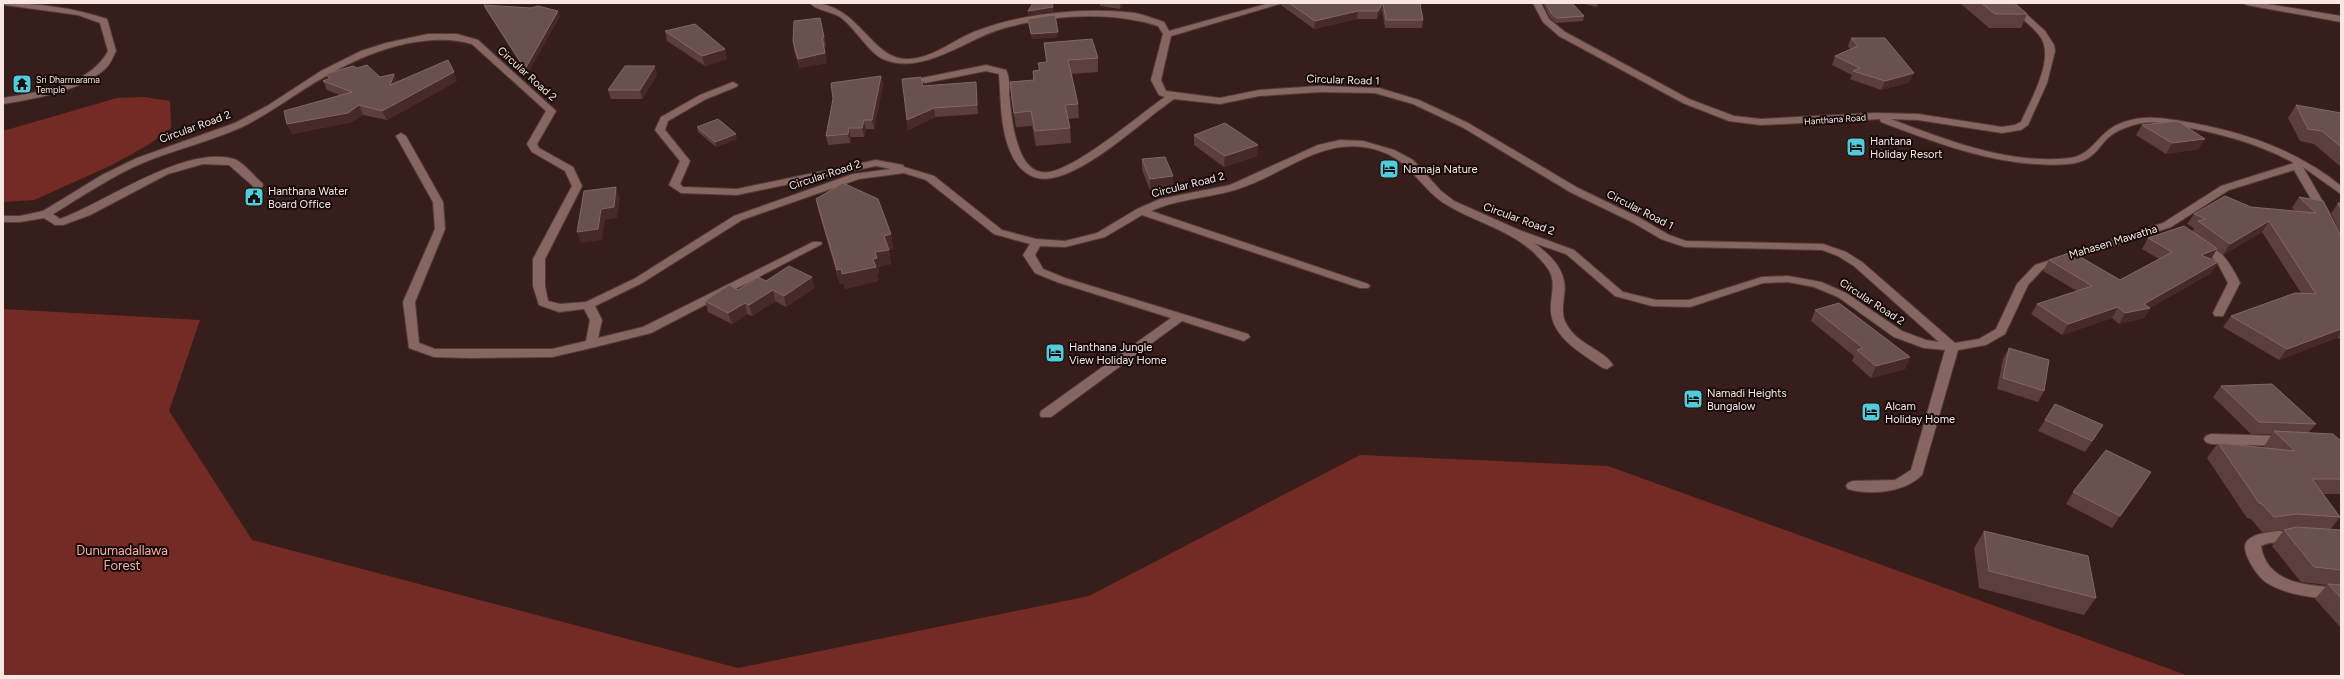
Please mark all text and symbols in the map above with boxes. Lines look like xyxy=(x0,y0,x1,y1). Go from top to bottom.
street label: Circular Road 2 xyxy=(495,44,559,104)
street label: Circular Road 1 xyxy=(1306,72,1380,88)
temple icon: Sri Dharmarama Temple xyxy=(11,73,33,95)
place label: Sri Dharmarama Temple xyxy=(36,74,100,95)
street label: Circular Road 2 xyxy=(158,108,232,146)
street label: Hanthana Road xyxy=(1804,111,1866,127)
place label: Hantana Holiday Resort xyxy=(1870,135,1942,161)
hotel icon: Hantana Holiday Resort xyxy=(1845,136,1867,158)
street label: Circular Road 2 xyxy=(787,157,863,193)
hotel icon: Namaja Nature xyxy=(1378,158,1400,180)
place label: Namaja Nature xyxy=(1403,163,1478,176)
street label: Circular Road 2 xyxy=(1150,170,1226,200)
place label: Hanthana Water Board Office xyxy=(268,185,348,211)
public building icon: Hanthana Water Board Office xyxy=(243,186,265,208)
street label: Circular Road 1 xyxy=(1604,188,1676,232)
street label: Circular Road 2 xyxy=(1482,200,1556,238)
street label: Mahasen Mawatha xyxy=(2067,222,2159,262)
street label: Circular Road 2 xyxy=(1837,276,1907,328)
place label: Hanthana Jungle View Holiday Home xyxy=(1069,341,1166,367)
hotel icon: Hanthana Jungle View Holiday Home xyxy=(1044,342,1066,364)
place label: Namadi Heights Bungalow xyxy=(1707,387,1787,413)
hotel icon: Namadi Heights Bungalow xyxy=(1682,388,1704,410)
place label: Alcam Holiday Home xyxy=(1885,400,1955,426)
hotel icon: Alcam Holiday Home xyxy=(1860,401,1882,423)
park label: Dunumadallawa Forest xyxy=(76,543,168,573)

